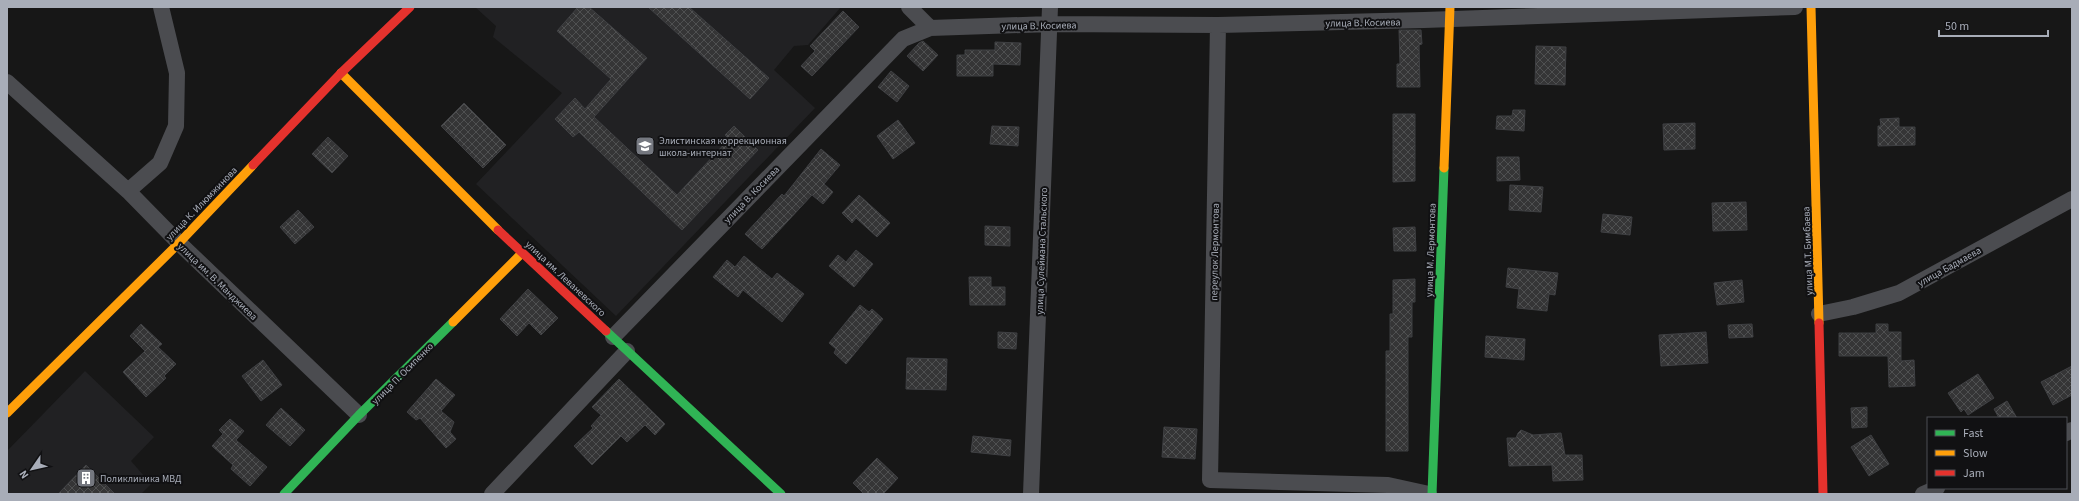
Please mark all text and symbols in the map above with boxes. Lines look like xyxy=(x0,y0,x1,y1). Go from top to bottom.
scale bar xyxy=(1939,12,2048,38)
street label: улица В. Косиева xyxy=(1325,15,1401,31)
street label: улица В. Косиева xyxy=(1001,18,1077,34)
text: 50 m xyxy=(1945,18,1969,35)
place label: Элистинская коррекционная школа-интернат xyxy=(659,134,787,160)
school or university icon: Элистинская коррекционная школа-интернат xyxy=(634,135,656,157)
street label: улица В. Косиева xyxy=(721,163,783,227)
street label: улица К. Илюмжинова xyxy=(163,164,241,244)
street label: улица Сулеймана Стальского xyxy=(1033,187,1051,315)
street label: переулок Лермонтова xyxy=(1207,203,1223,301)
street label: улица М. Лермонтова xyxy=(1422,203,1440,297)
street label: улица М.Т. Бимбаева xyxy=(1799,206,1817,296)
street label: улица им. Леваневского xyxy=(522,238,609,320)
street label: улица им. В. Манджиева xyxy=(174,240,260,324)
street label: улица Бадмаева xyxy=(1915,244,1984,290)
street label: улица П. Осипенко xyxy=(369,340,437,408)
legend xyxy=(1927,417,2067,489)
text: Fast xyxy=(1963,425,1983,442)
text: Slow xyxy=(1963,445,1988,462)
north arrow xyxy=(12,449,52,489)
text: Jam xyxy=(1963,465,1985,482)
text: N xyxy=(16,467,32,482)
building icon: Поликлиника МВД xyxy=(75,467,97,489)
place label: Поликлиника МВД xyxy=(100,472,182,486)

